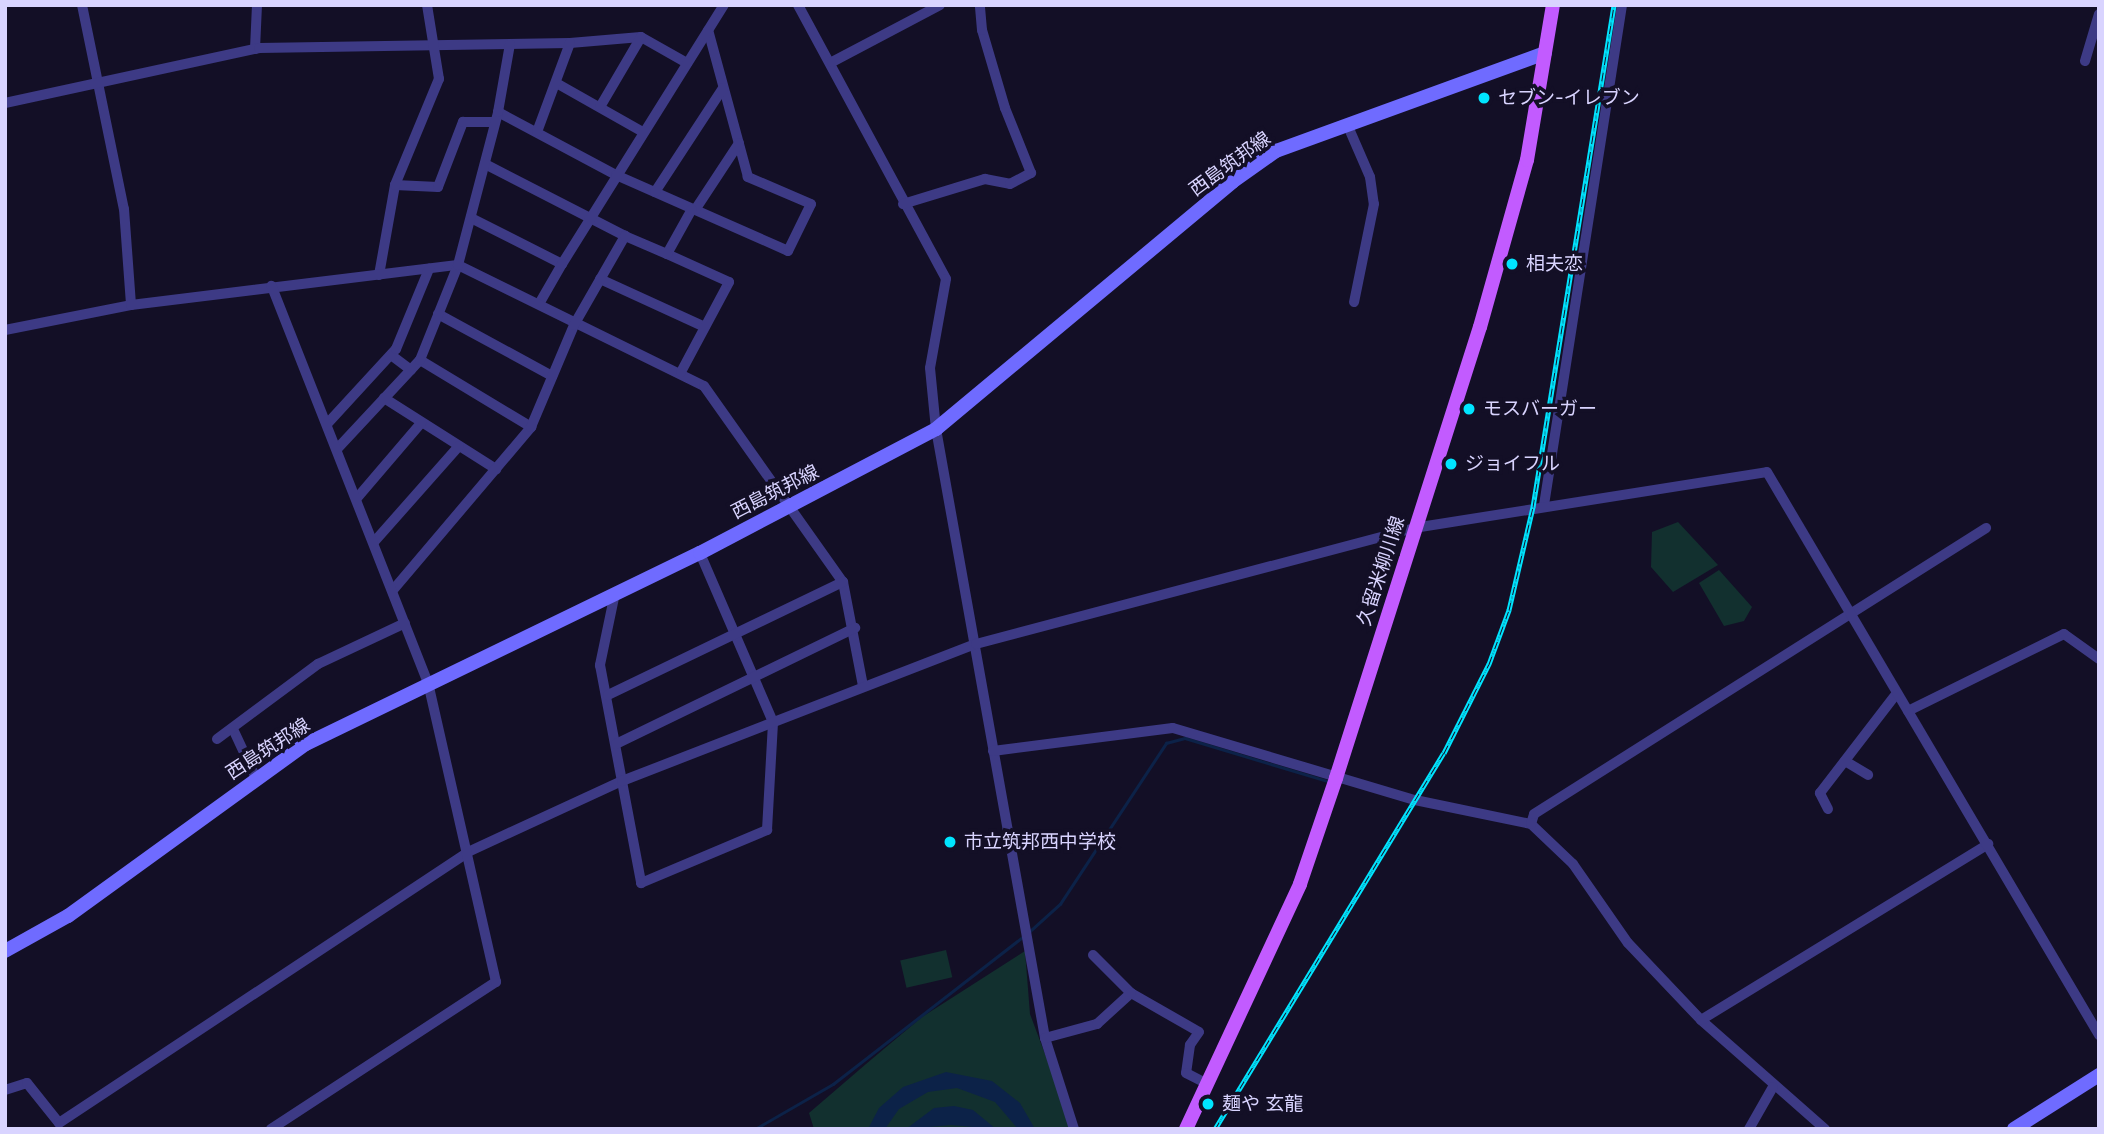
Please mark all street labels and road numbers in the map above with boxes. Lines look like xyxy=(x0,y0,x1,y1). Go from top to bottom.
street label: 西島筑邦線 xyxy=(1185,127,1275,201)
street label: 西島筑邦線 xyxy=(728,460,822,524)
street label: 久留米柳川線 xyxy=(1353,513,1409,629)
street label: 西島筑邦線 xyxy=(222,714,314,784)

